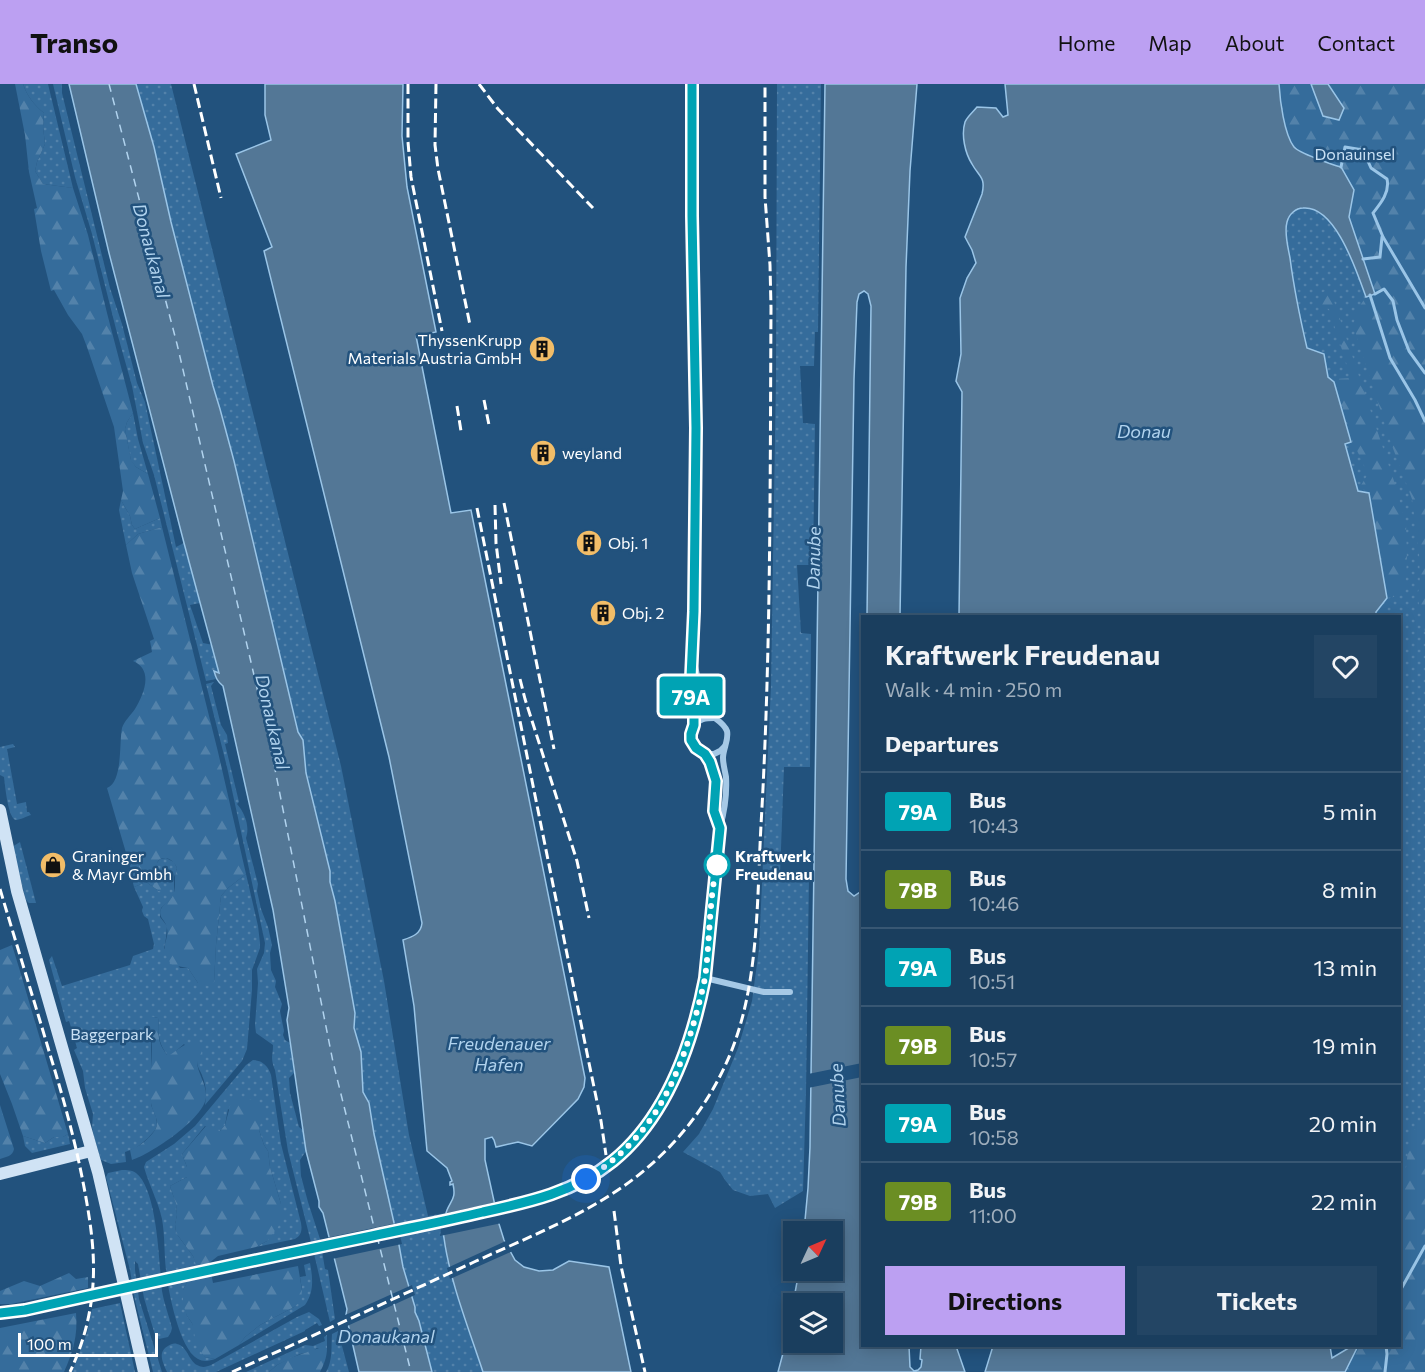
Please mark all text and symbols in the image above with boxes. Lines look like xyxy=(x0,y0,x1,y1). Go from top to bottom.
text: Transo xyxy=(30,25,118,59)
text: Home xyxy=(1058,30,1115,55)
text: Map xyxy=(1148,30,1192,55)
text: About xyxy=(1225,30,1284,55)
text: Contact xyxy=(1317,30,1395,55)
park label: Donauinsel xyxy=(1315,144,1395,163)
water label: Donaukanal xyxy=(129,201,175,301)
place label: ThyssenKrupp Materials Austria GmbH xyxy=(348,330,522,367)
building icon: ThyssenKrupp Materials Austria GmbH xyxy=(527,334,557,364)
water label: Donau xyxy=(1117,420,1171,442)
building icon: weyland xyxy=(528,438,558,468)
place label: weyland xyxy=(562,443,622,462)
water label: Danube xyxy=(801,526,825,590)
building icon: Obj. 1 xyxy=(574,528,604,558)
place label: Obj. 1 xyxy=(608,533,648,552)
building icon: Obj. 2 xyxy=(588,598,618,628)
place label: Obj. 2 xyxy=(622,603,664,622)
button: heart xyxy=(1314,635,1377,698)
text: Kraftwerk Freudenau xyxy=(885,637,1160,671)
water label: Donaukanal xyxy=(251,672,295,772)
line badge: 79A xyxy=(656,676,726,716)
text: Walk · 4 min · 250 m xyxy=(885,677,1062,701)
text: 79A xyxy=(672,684,710,709)
text: Departures xyxy=(885,730,999,757)
text: Bus xyxy=(969,786,1006,813)
text: 5 min xyxy=(1323,798,1377,825)
text: 79A xyxy=(899,799,937,824)
text: 10:43 xyxy=(969,813,1019,837)
place label: Graninger & Mayr Gmbh xyxy=(72,846,172,883)
place label: Kraftwerk Freudenau xyxy=(735,846,813,883)
shop icon: Graninger & Mayr Gmbh xyxy=(38,850,68,880)
marker: Kraftwerk Freudenau xyxy=(704,852,730,878)
text: Bus xyxy=(969,864,1006,891)
text: 8 min xyxy=(1322,876,1377,903)
text: 79B xyxy=(899,877,937,902)
text: 10:46 xyxy=(969,891,1019,915)
text: Bus xyxy=(969,942,1006,969)
text: 13 min xyxy=(1313,954,1377,981)
text: 79A xyxy=(899,955,937,980)
text: 10:51 xyxy=(969,969,1015,993)
text: Bus xyxy=(969,1020,1006,1047)
park label: Baggerpark xyxy=(70,1024,154,1043)
water label: Freudenauer Hafen xyxy=(448,1032,551,1075)
text: 19 min xyxy=(1313,1032,1377,1059)
text: 79B xyxy=(899,1033,937,1058)
text: 10:57 xyxy=(969,1047,1017,1071)
water label: Danube xyxy=(824,1062,850,1127)
text: Bus xyxy=(969,1098,1006,1125)
text: 20 min xyxy=(1309,1110,1377,1137)
text: 79A xyxy=(899,1111,937,1136)
text: 10:58 xyxy=(969,1125,1019,1149)
your location xyxy=(571,1164,601,1194)
text: Bus xyxy=(969,1176,1006,1203)
text: 22 min xyxy=(1311,1188,1377,1215)
text: 79B xyxy=(899,1189,937,1214)
text: 11:00 xyxy=(969,1203,1017,1227)
north arrow xyxy=(783,1221,843,1281)
map controls xyxy=(783,1221,843,1353)
button: Directions xyxy=(885,1266,1125,1335)
button: Tickets xyxy=(1137,1266,1377,1335)
button: layers xyxy=(783,1293,843,1353)
water label: Donaukanal xyxy=(337,1325,435,1347)
scale bar xyxy=(18,1330,158,1358)
text: 100 m xyxy=(27,1334,72,1353)

